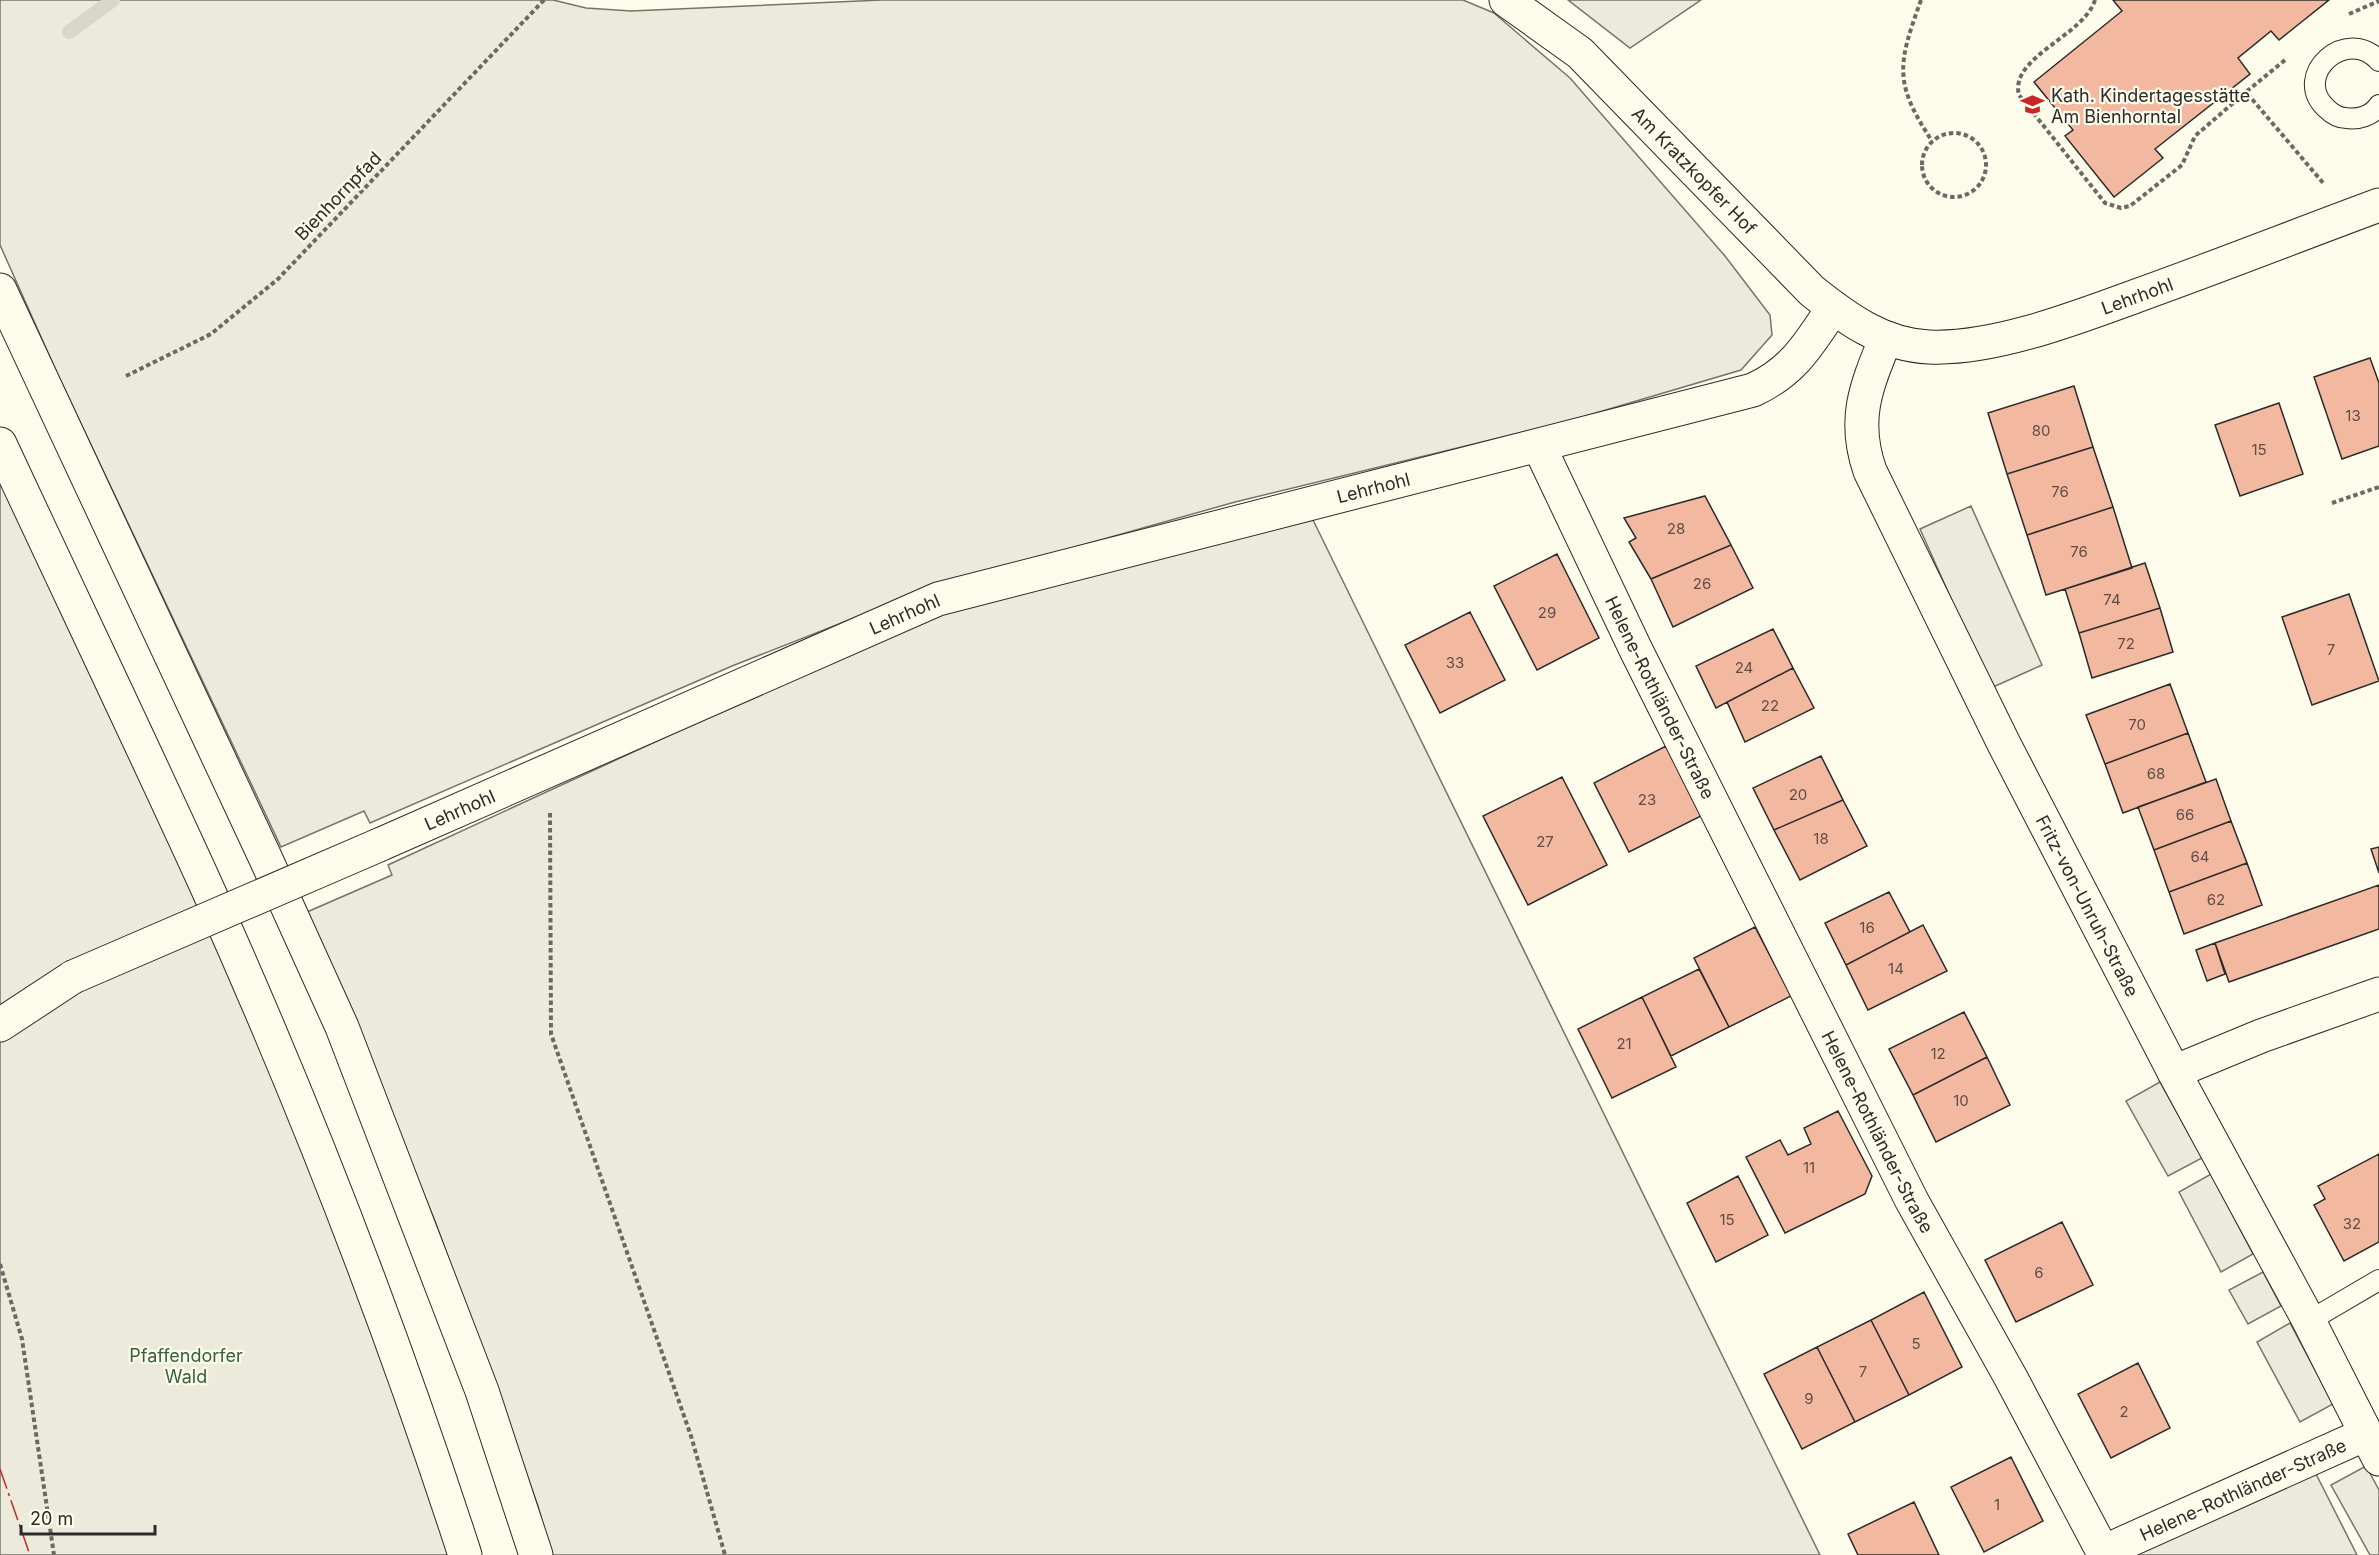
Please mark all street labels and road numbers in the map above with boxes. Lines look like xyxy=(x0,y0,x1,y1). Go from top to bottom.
street label: Am Kratzkopfer Hof xyxy=(1628,103,1761,238)
street label: Bienhornpfad xyxy=(291,147,385,245)
street label: Lehrhohl xyxy=(2098,273,2176,318)
street label: Lehrhohl xyxy=(1334,468,1412,507)
street label: Lehrhohl xyxy=(866,589,943,638)
street label: Helene-Rothländer-Straße xyxy=(1601,592,1719,802)
street label: Lehrhohl xyxy=(421,785,498,834)
street label: Fritz-von-Unruh-Straße xyxy=(2032,811,2143,1000)
street label: Helene-Rothländer-Straße xyxy=(1818,1027,1938,1236)
street label: Helene-Rothländer-Straße xyxy=(2136,1434,2349,1545)

